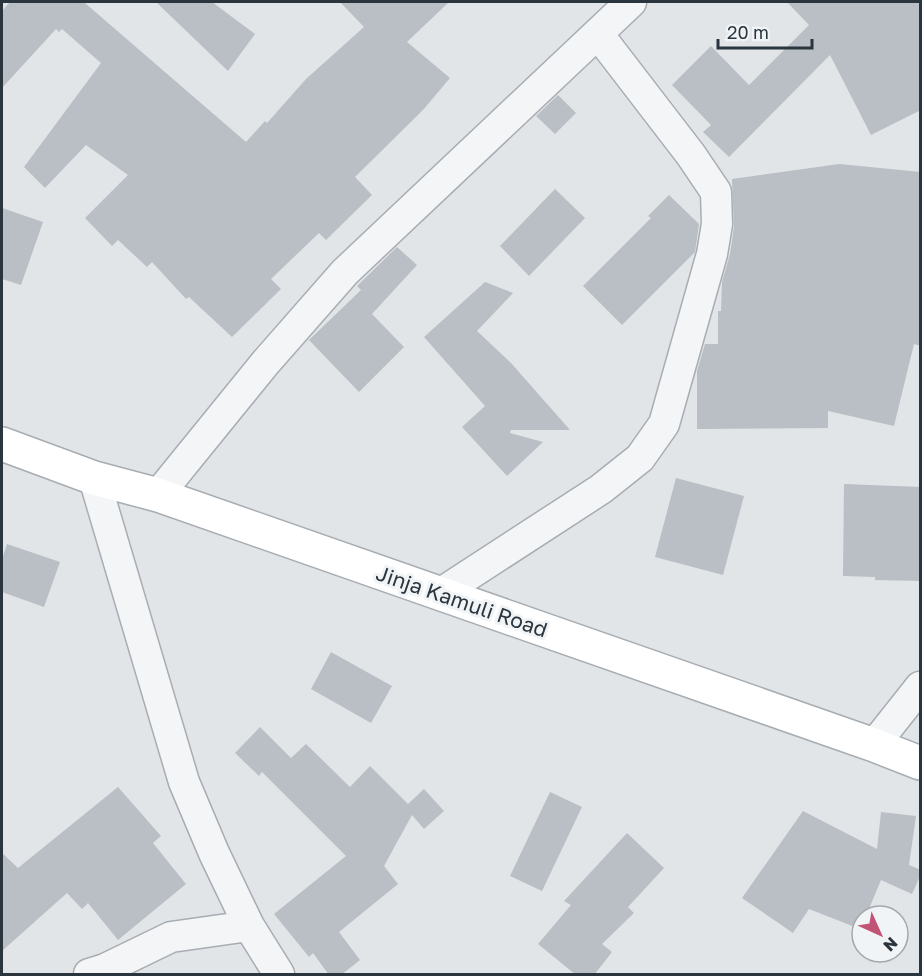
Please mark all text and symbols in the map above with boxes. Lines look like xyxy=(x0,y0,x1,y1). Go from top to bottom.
scale bar xyxy=(718,12,812,50)
text: 20 m xyxy=(727,21,769,43)
street label: Jinja Kamuli Road xyxy=(373,559,551,643)
north arrow xyxy=(850,904,910,964)
text: N xyxy=(879,933,902,956)

